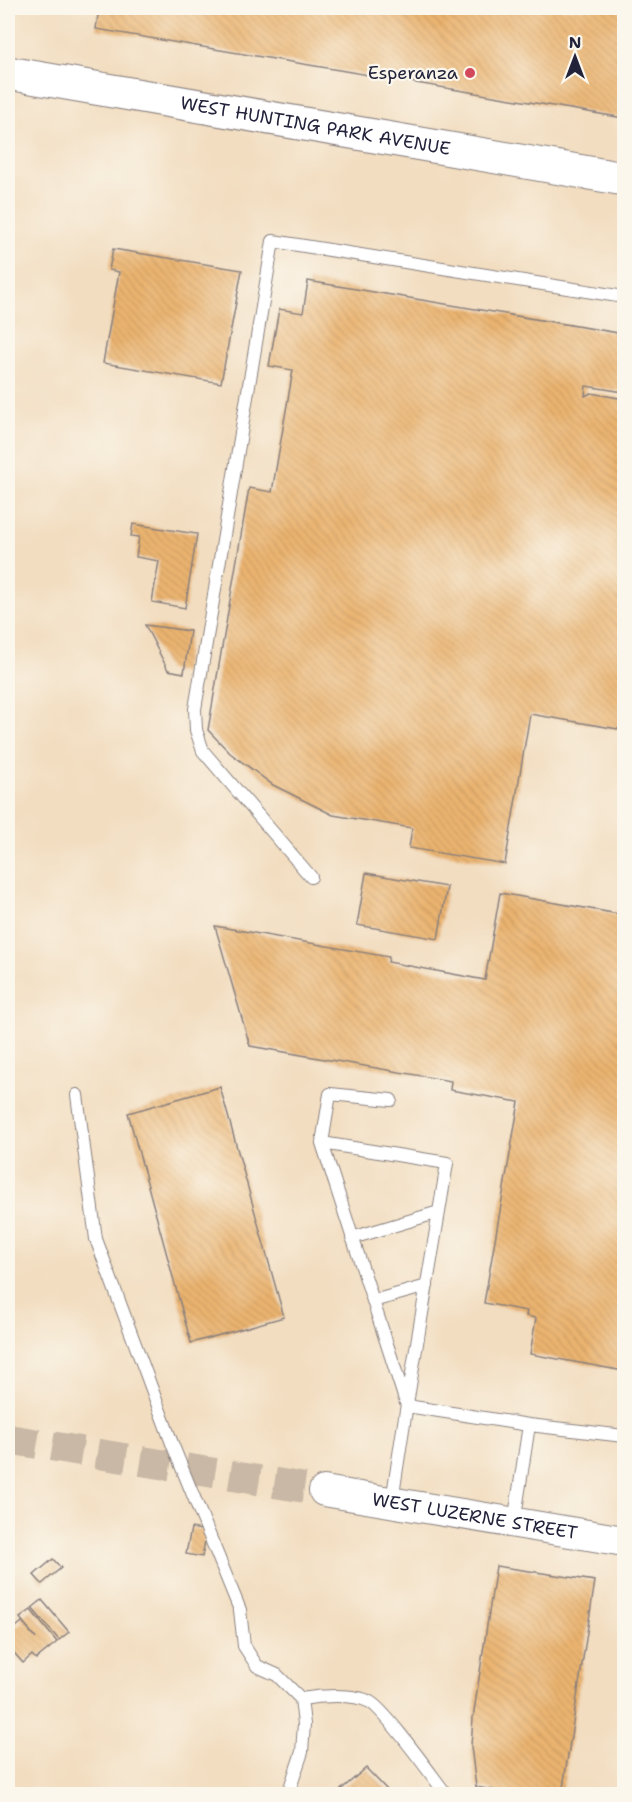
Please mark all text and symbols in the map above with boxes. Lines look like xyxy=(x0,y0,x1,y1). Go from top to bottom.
north arrow xyxy=(545,27,605,87)
text: N xyxy=(569,32,581,53)
place label: Esperanza xyxy=(368,61,458,85)
marker: Esperanza xyxy=(463,66,477,80)
street label: WEST HUNTING PARK AVENUE xyxy=(179,91,452,161)
street label: WEST LUZERNE STREET xyxy=(370,1487,579,1545)

